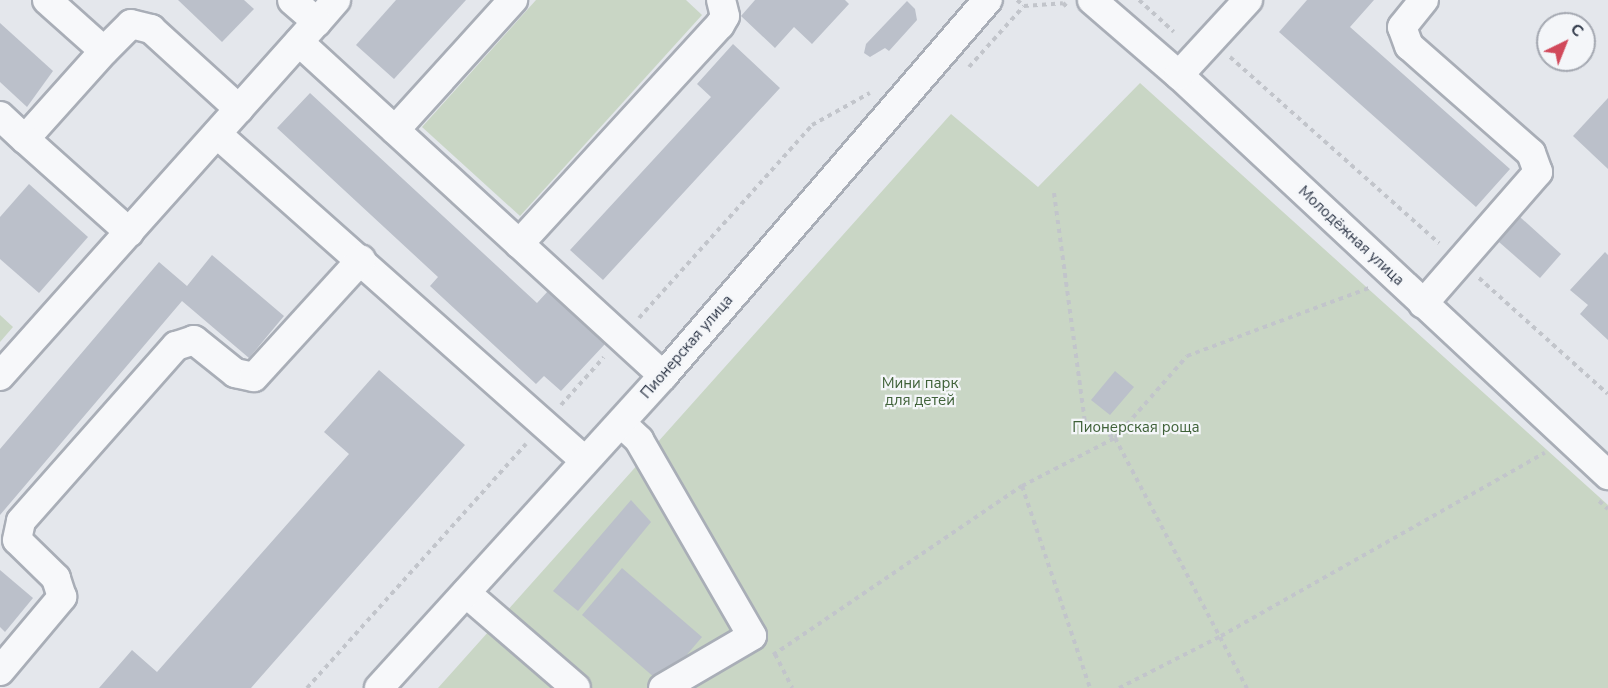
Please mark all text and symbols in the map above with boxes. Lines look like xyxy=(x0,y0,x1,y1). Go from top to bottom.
north arrow xyxy=(1536,12,1596,72)
text: С xyxy=(1565,19,1588,42)
street label: Молодёжная улица xyxy=(1295,182,1407,290)
street label: Пионерская улица xyxy=(637,292,737,402)
park label: Мини парк для детей xyxy=(882,374,958,409)
park label: Пионерская роща xyxy=(1072,419,1200,437)

